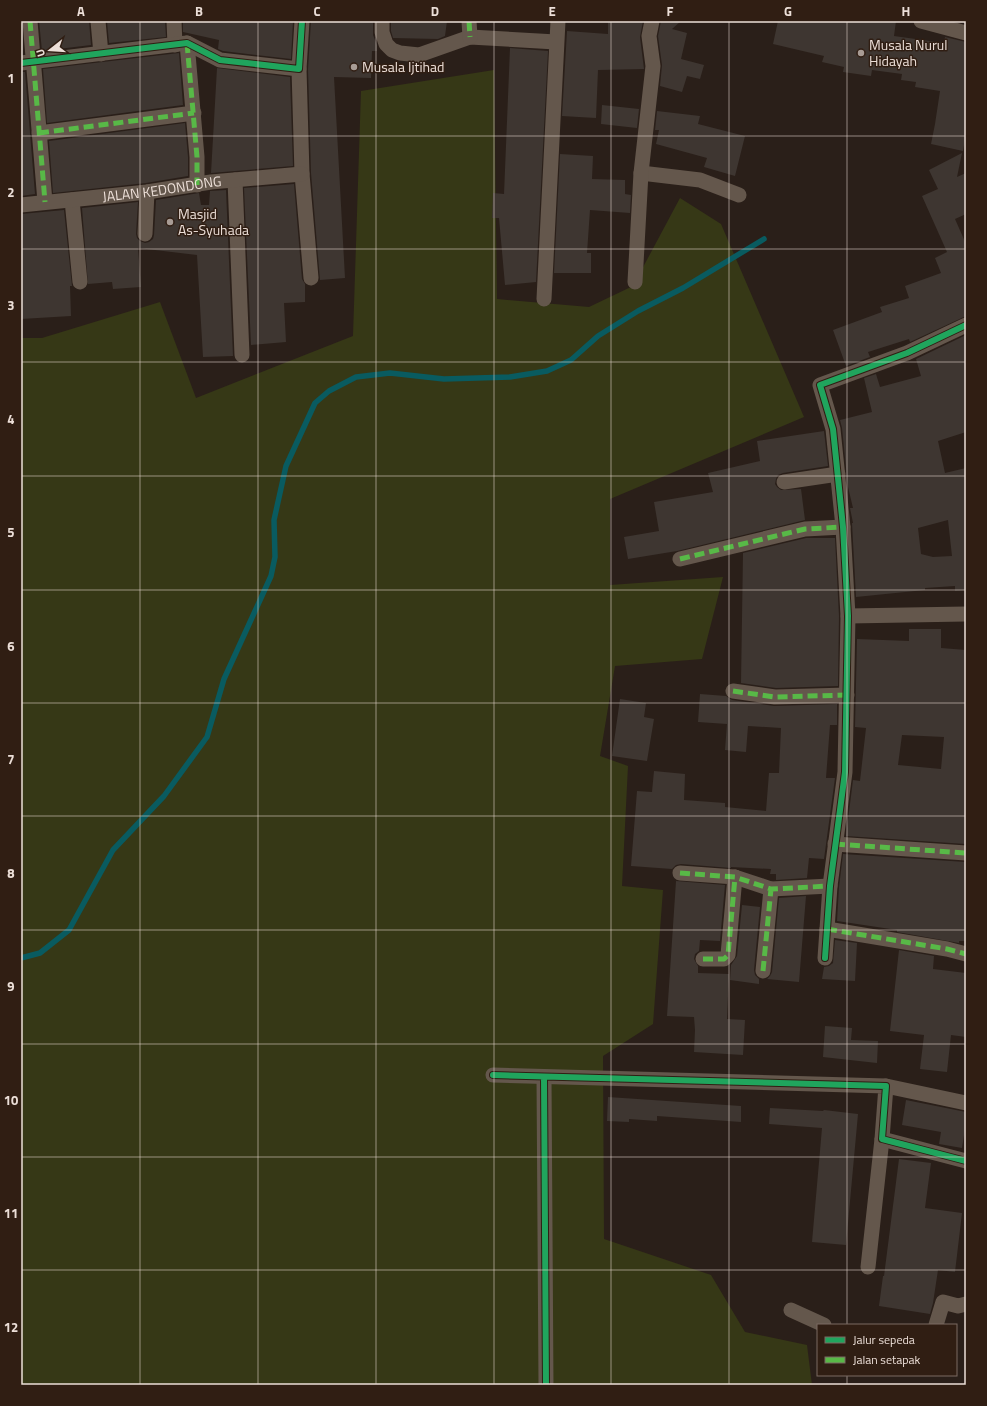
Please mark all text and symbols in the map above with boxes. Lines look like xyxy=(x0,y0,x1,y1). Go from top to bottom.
text: A xyxy=(77,1,85,21)
text: B xyxy=(195,1,203,21)
text: C xyxy=(313,1,321,21)
text: D xyxy=(431,1,439,21)
text: E xyxy=(548,1,556,21)
text: F xyxy=(667,1,674,21)
text: G xyxy=(784,1,792,21)
text: H xyxy=(902,1,910,21)
north arrow xyxy=(30,30,70,70)
place label: Musala Nurul Hidayah xyxy=(869,34,947,71)
text: U xyxy=(32,47,49,59)
marker: Musala Nurul Hidayah xyxy=(856,48,866,58)
place label: Musala Ijtihad xyxy=(362,56,444,77)
marker: Musala Ijtihad xyxy=(349,62,359,72)
text: 1 xyxy=(7,68,15,88)
street label: JALAN KEDONDONG xyxy=(101,170,222,207)
text: 2 xyxy=(7,182,15,202)
place label: Masjid As-Syuhada xyxy=(178,203,249,240)
marker: Masjid As-Syuhada xyxy=(165,217,175,227)
text: 3 xyxy=(7,295,15,315)
text: 4 xyxy=(7,409,15,429)
text: 5 xyxy=(7,522,15,542)
text: 6 xyxy=(7,636,15,656)
text: 7 xyxy=(7,749,15,769)
text: 8 xyxy=(7,863,15,883)
text: 9 xyxy=(7,976,15,996)
text: 10 xyxy=(4,1090,18,1110)
text: 11 xyxy=(4,1203,18,1223)
text: 12 xyxy=(4,1317,18,1337)
legend xyxy=(817,1324,957,1376)
text: Jalur sepeda xyxy=(853,1330,915,1349)
text: Jalan setapak xyxy=(853,1350,921,1369)

